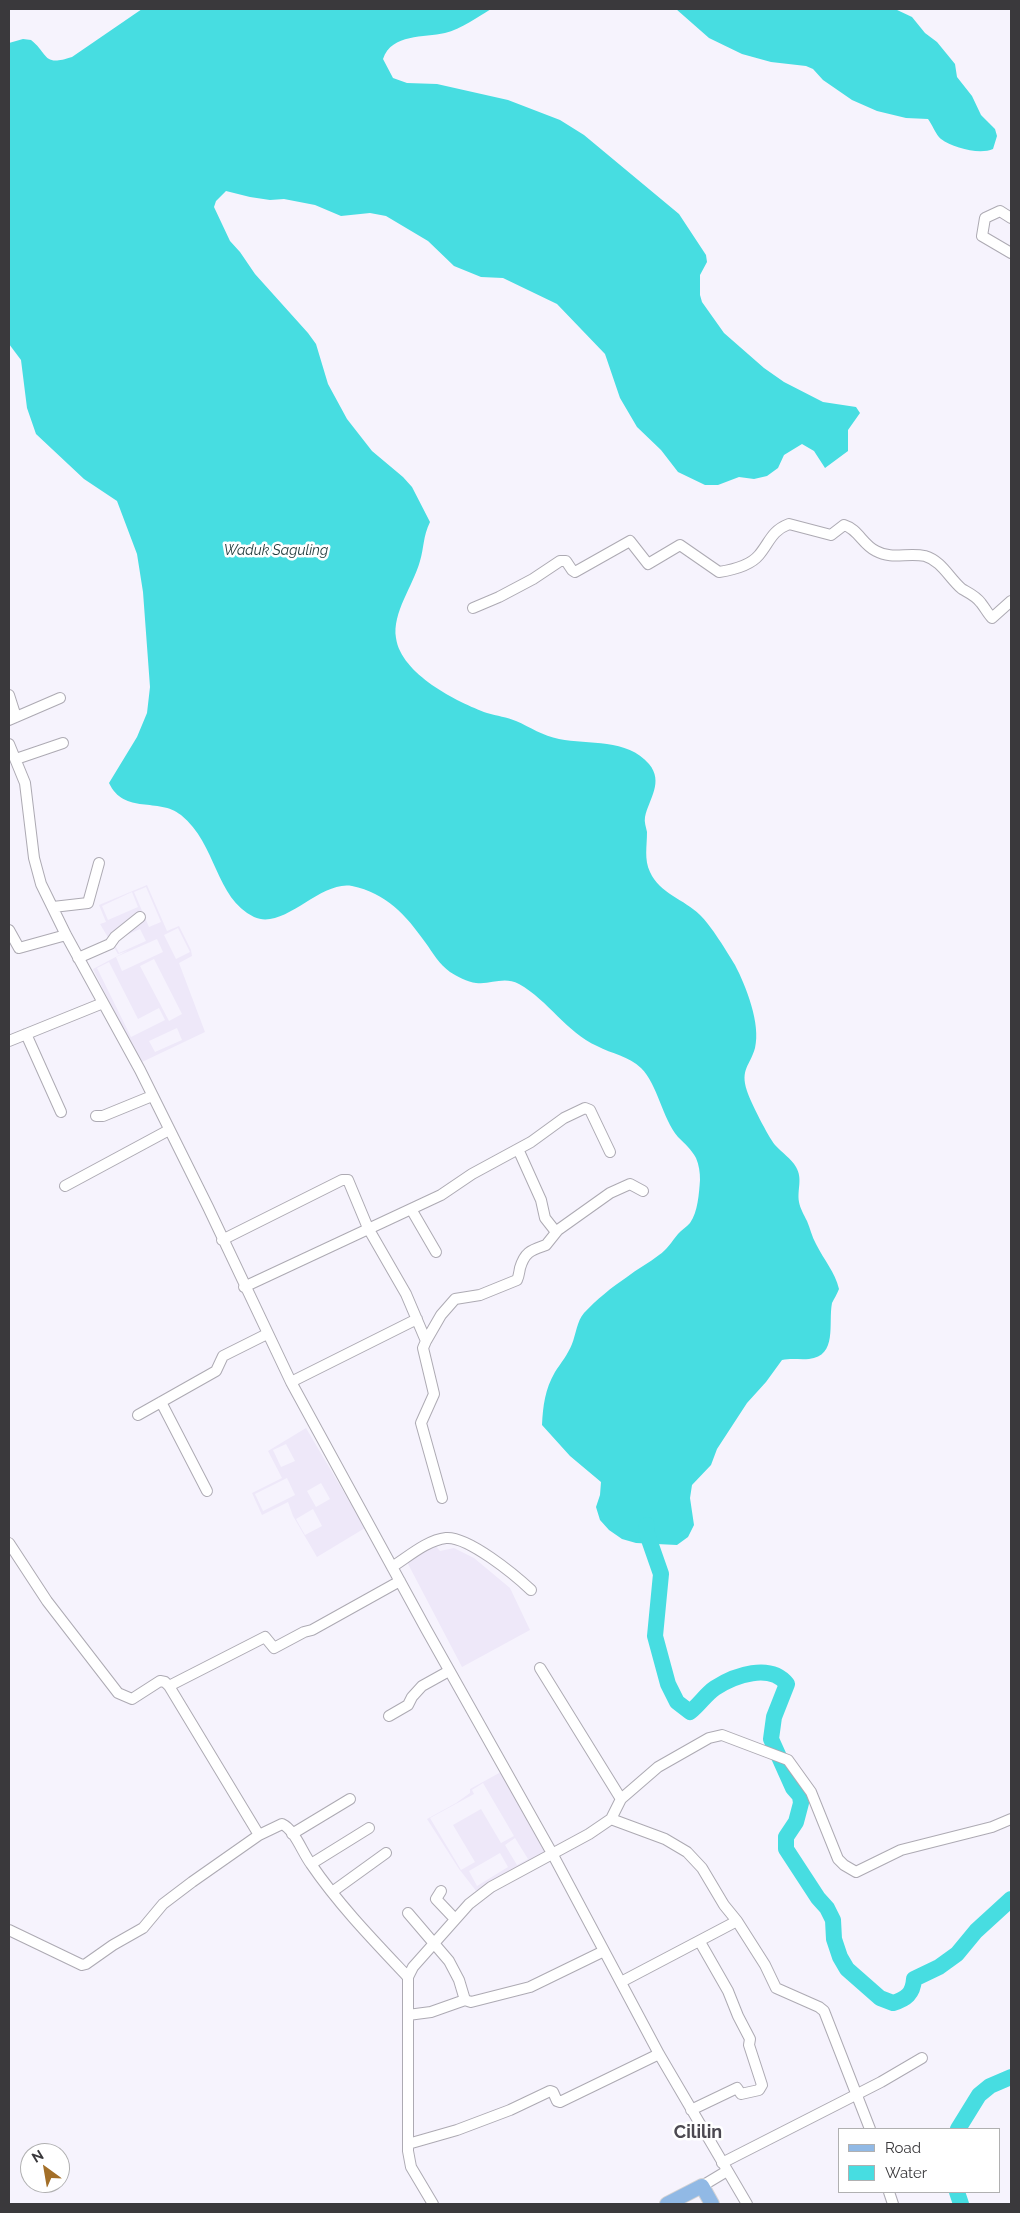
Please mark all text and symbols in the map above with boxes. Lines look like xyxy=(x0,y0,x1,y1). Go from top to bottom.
water label: Waduk Saguling xyxy=(224,543,328,559)
district label: Cililin xyxy=(674,2122,722,2144)
legend xyxy=(838,2128,1000,2193)
text: Road xyxy=(885,2139,921,2157)
north arrow xyxy=(20,2143,70,2193)
text: N xyxy=(29,2147,46,2166)
text: Water xyxy=(885,2164,927,2182)

